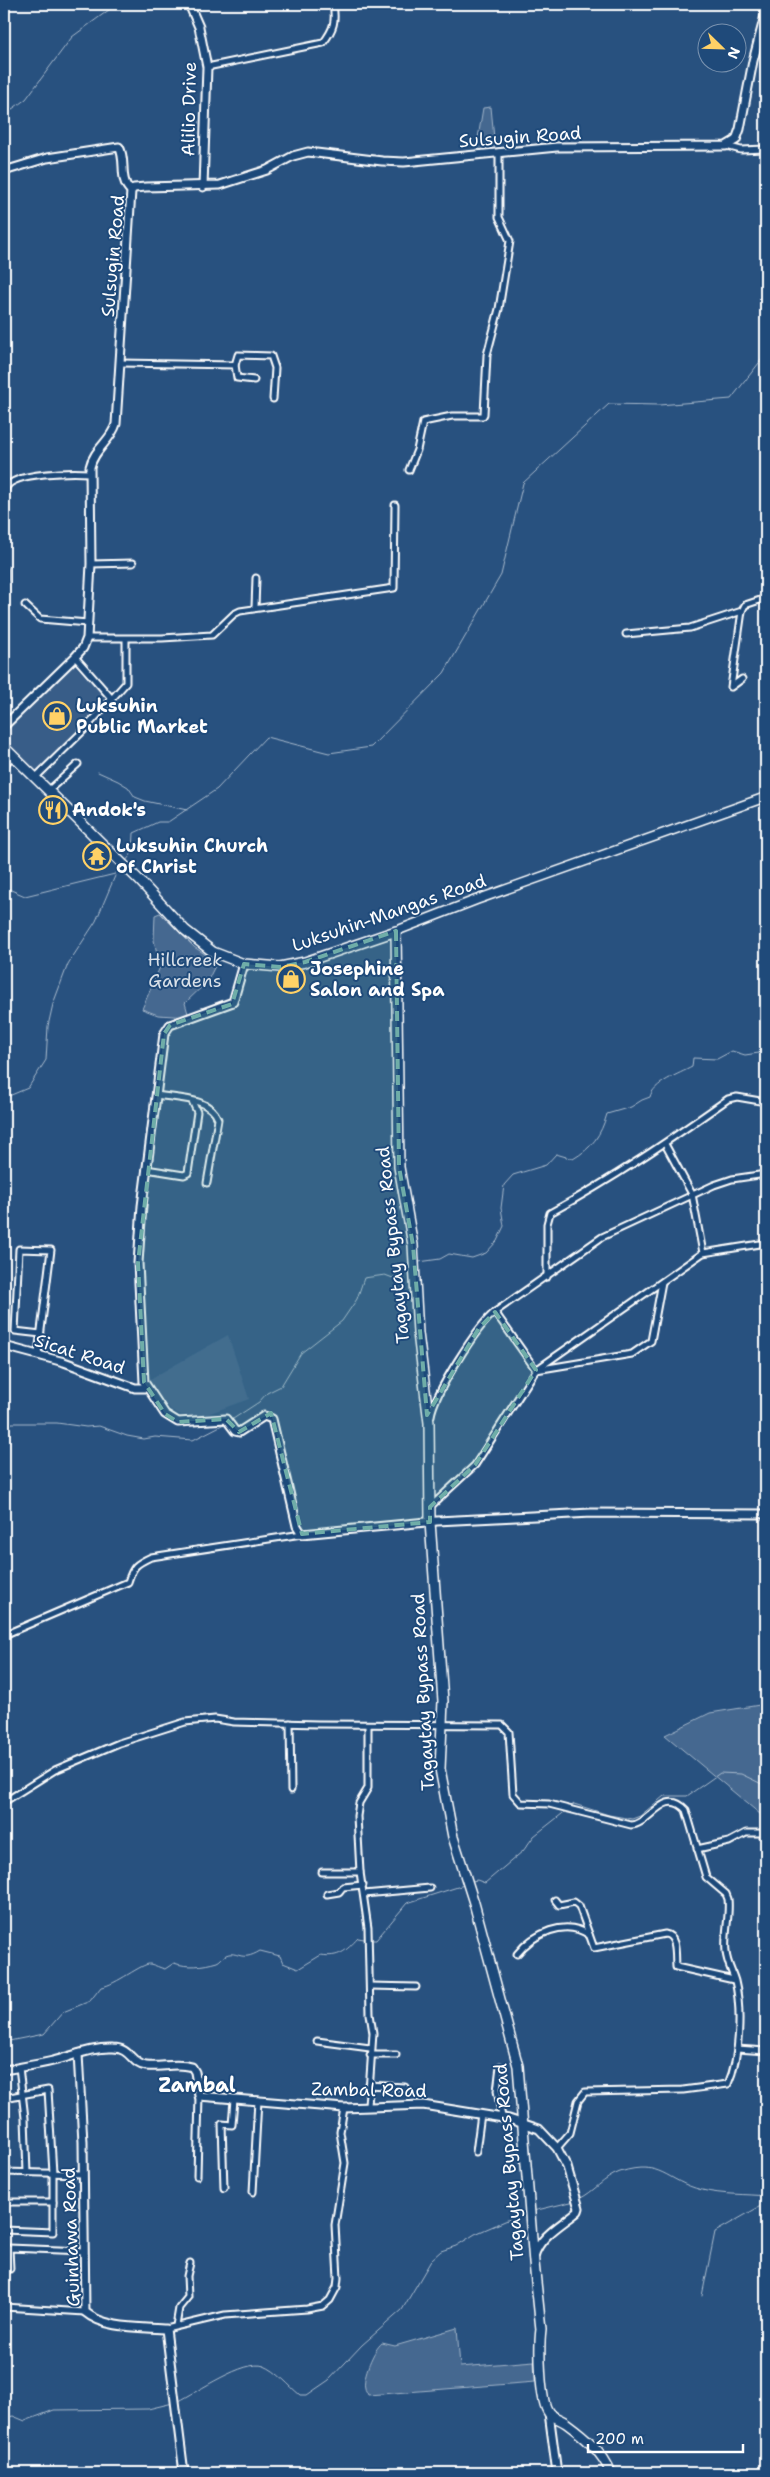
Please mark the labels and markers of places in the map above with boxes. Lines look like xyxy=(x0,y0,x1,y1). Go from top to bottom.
place label: Luksuhin Public Market xyxy=(76,694,208,739)
shop icon: Luksuhin Public Market xyxy=(42,701,72,731)
restaurant icon: Andok's xyxy=(38,795,68,825)
place label: Andok's xyxy=(72,798,146,822)
place label: Luksuhin Church of Christ xyxy=(116,834,268,879)
temple icon: Luksuhin Church of Christ xyxy=(82,841,112,871)
place label: Josephine Salon and Spa xyxy=(310,957,445,1002)
shop icon: Josephine Salon and Spa xyxy=(276,964,306,994)

